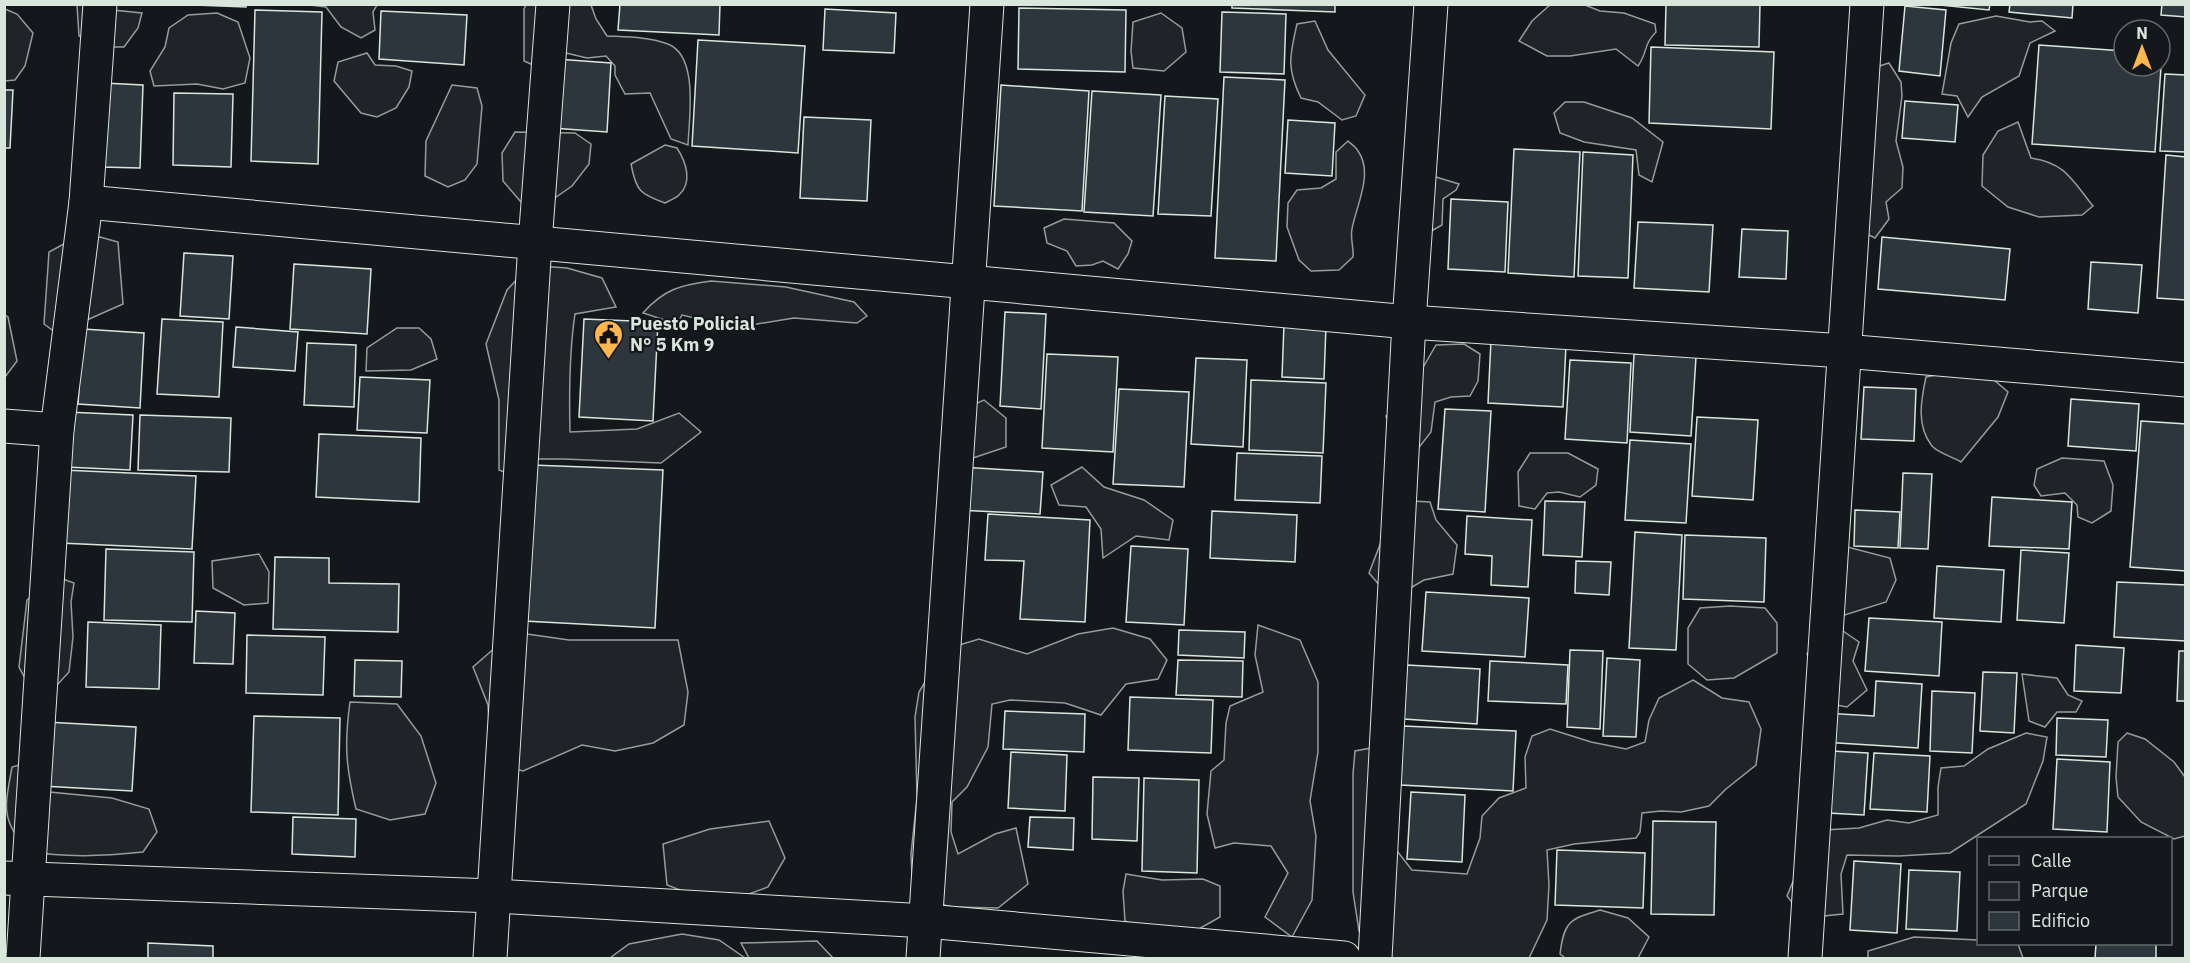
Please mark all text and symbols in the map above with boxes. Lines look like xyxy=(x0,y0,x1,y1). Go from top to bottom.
north arrow xyxy=(2112,18,2172,78)
text: N xyxy=(2136,23,2148,43)
place label: Puesto Policial N° 5 Km 9 xyxy=(630,312,756,356)
public building icon: Puesto Policial N° 5 Km 9 xyxy=(593,318,625,360)
legend xyxy=(1977,837,2172,945)
text: Calle xyxy=(2031,849,2071,872)
text: Parque xyxy=(2031,879,2089,902)
text: Edificio xyxy=(2031,909,2090,932)

